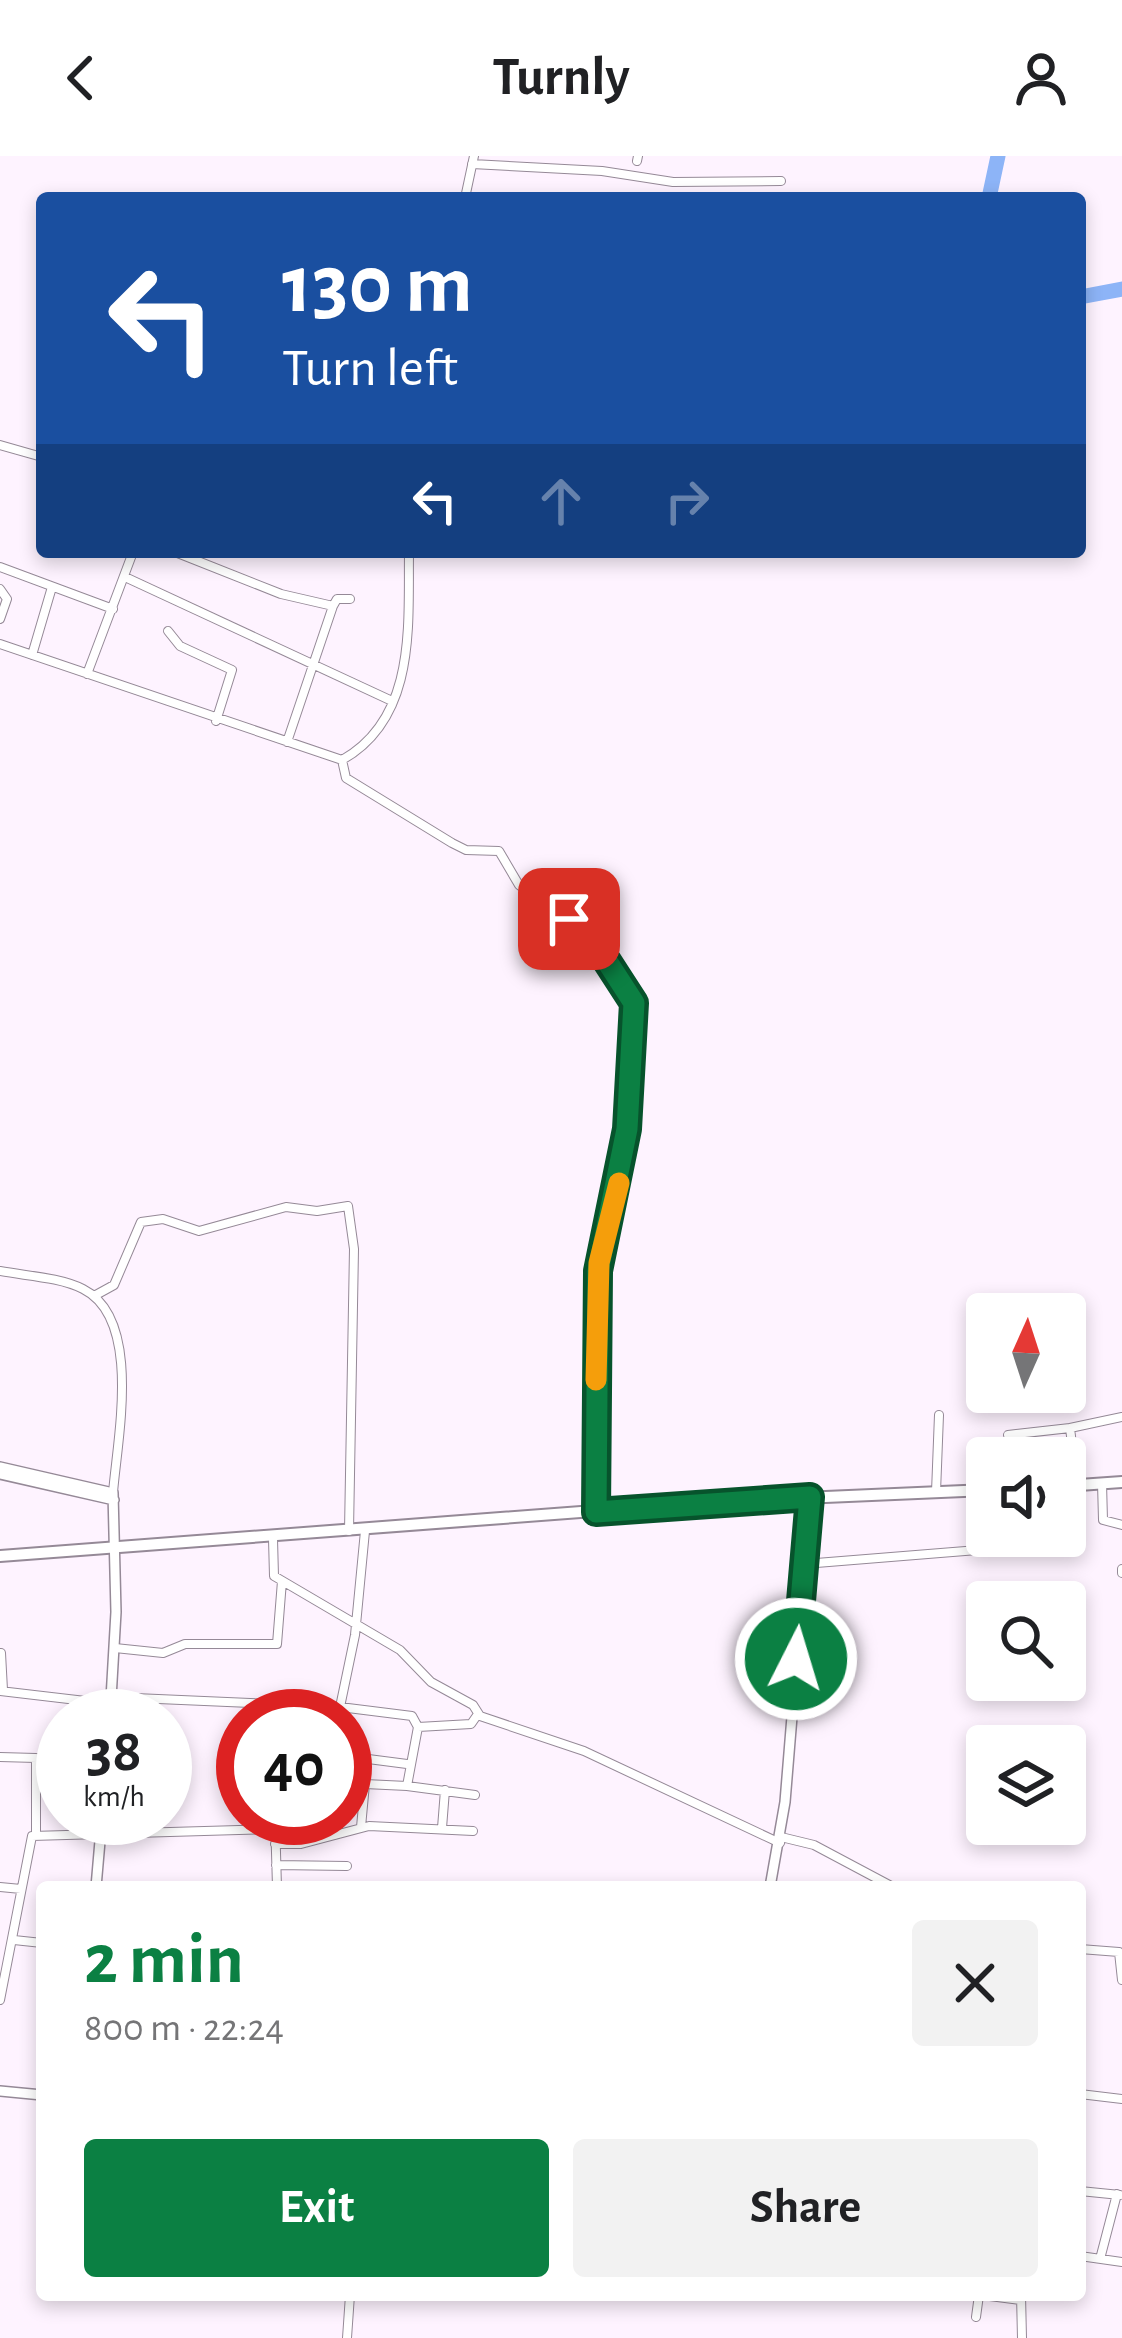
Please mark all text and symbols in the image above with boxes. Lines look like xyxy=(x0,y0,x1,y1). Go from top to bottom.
icon: back xyxy=(48,45,114,111)
icon: person xyxy=(1008,45,1074,111)
text: Turnly xyxy=(492,51,630,105)
icon: left xyxy=(84,240,240,396)
text: 130 m xyxy=(282,244,473,328)
text: Turn left xyxy=(282,342,458,396)
icon: left xyxy=(402,468,468,534)
icon: ahead xyxy=(528,468,594,534)
icon: right xyxy=(654,468,720,534)
pin xyxy=(518,868,620,970)
icon: arrive xyxy=(536,886,602,952)
north arrow xyxy=(966,1293,1086,1413)
map controls xyxy=(966,1293,1086,1845)
button: sound xyxy=(966,1437,1086,1557)
button: search xyxy=(966,1581,1086,1701)
position arrow xyxy=(733,1596,859,1722)
speed limit sign: 40 xyxy=(216,1689,372,1845)
text: 38 xyxy=(86,1722,142,1782)
button: layers xyxy=(966,1725,1086,1845)
text: km/h xyxy=(83,1782,145,1812)
button: close xyxy=(912,1920,1038,2046)
text: 2 min xyxy=(84,1924,244,1996)
text: 800 m · 22:24 xyxy=(84,2009,284,2048)
button: Exit xyxy=(84,2139,549,2277)
button: Share xyxy=(573,2139,1038,2277)

